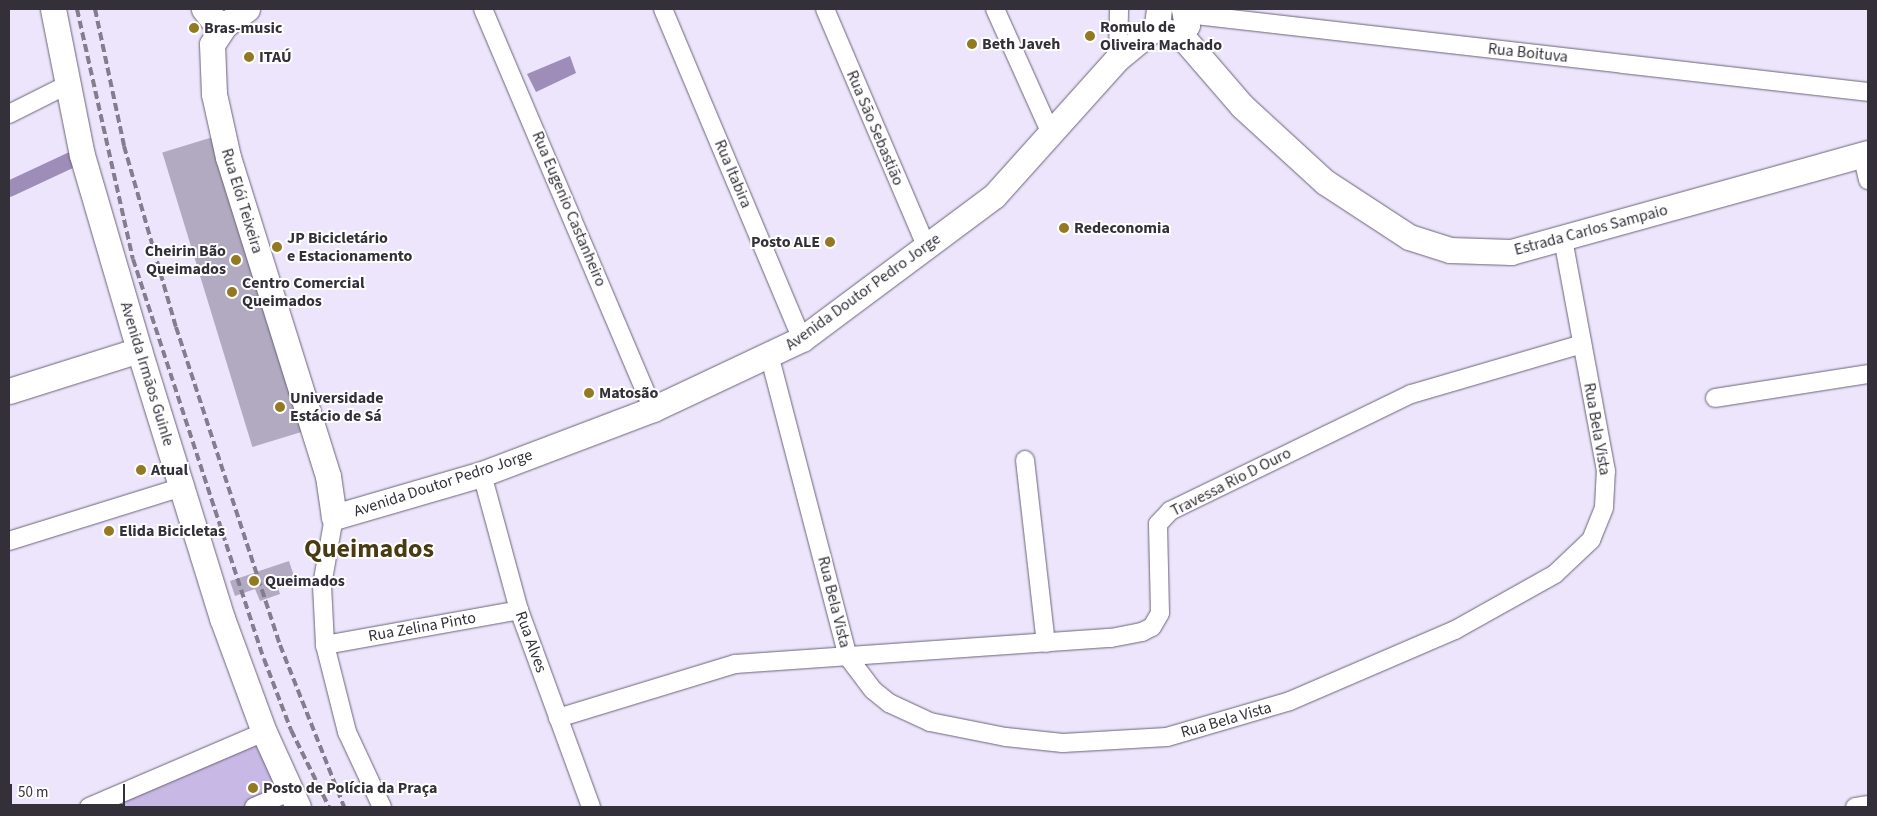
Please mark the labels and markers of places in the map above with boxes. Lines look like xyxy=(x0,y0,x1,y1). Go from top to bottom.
place label: Romulo de Oliveira Machado xyxy=(1100,17,1222,55)
place label: Bras-music xyxy=(204,18,282,38)
marker: Bras-music xyxy=(188,22,200,34)
marker: Romulo de Oliveira Machado xyxy=(1084,30,1096,42)
place label: Beth Javeh xyxy=(982,34,1061,54)
marker: Beth Javeh xyxy=(966,38,978,50)
place label: ITAÚ xyxy=(259,47,292,67)
marker: ITAÚ xyxy=(243,51,255,63)
place label: Redeconomia xyxy=(1074,218,1170,238)
marker: Redeconomia xyxy=(1058,222,1070,234)
place label: JP Bicicletário e Estacionamento xyxy=(287,228,412,266)
place label: Posto ALE xyxy=(751,232,820,252)
marker: Posto ALE xyxy=(824,236,836,248)
place label: Cheirin Bão Queimados xyxy=(145,241,226,279)
marker: JP Bicicletário e Estacionamento xyxy=(271,241,283,253)
marker: Cheirin Bão Queimados xyxy=(230,254,242,266)
place label: Centro Comercial Queimados xyxy=(242,273,364,311)
marker: Centro Comercial Queimados xyxy=(226,286,238,298)
place label: Matosão xyxy=(599,383,658,403)
marker: Matosão xyxy=(583,387,595,399)
place label: Universidade Estácio de Sá xyxy=(290,388,384,426)
marker: Universidade Estácio de Sá xyxy=(274,401,286,413)
place label: Atual xyxy=(151,460,188,480)
marker: Atual xyxy=(135,464,147,476)
place label: Elida Bicicletas xyxy=(119,521,225,541)
marker: Elida Bicicletas xyxy=(103,525,115,537)
place label: Queimados xyxy=(265,571,345,591)
marker: Queimados xyxy=(247,574,261,588)
place label: Posto de Polícia da Praça xyxy=(263,778,437,798)
marker: Posto de Polícia da Praça xyxy=(247,782,259,794)

